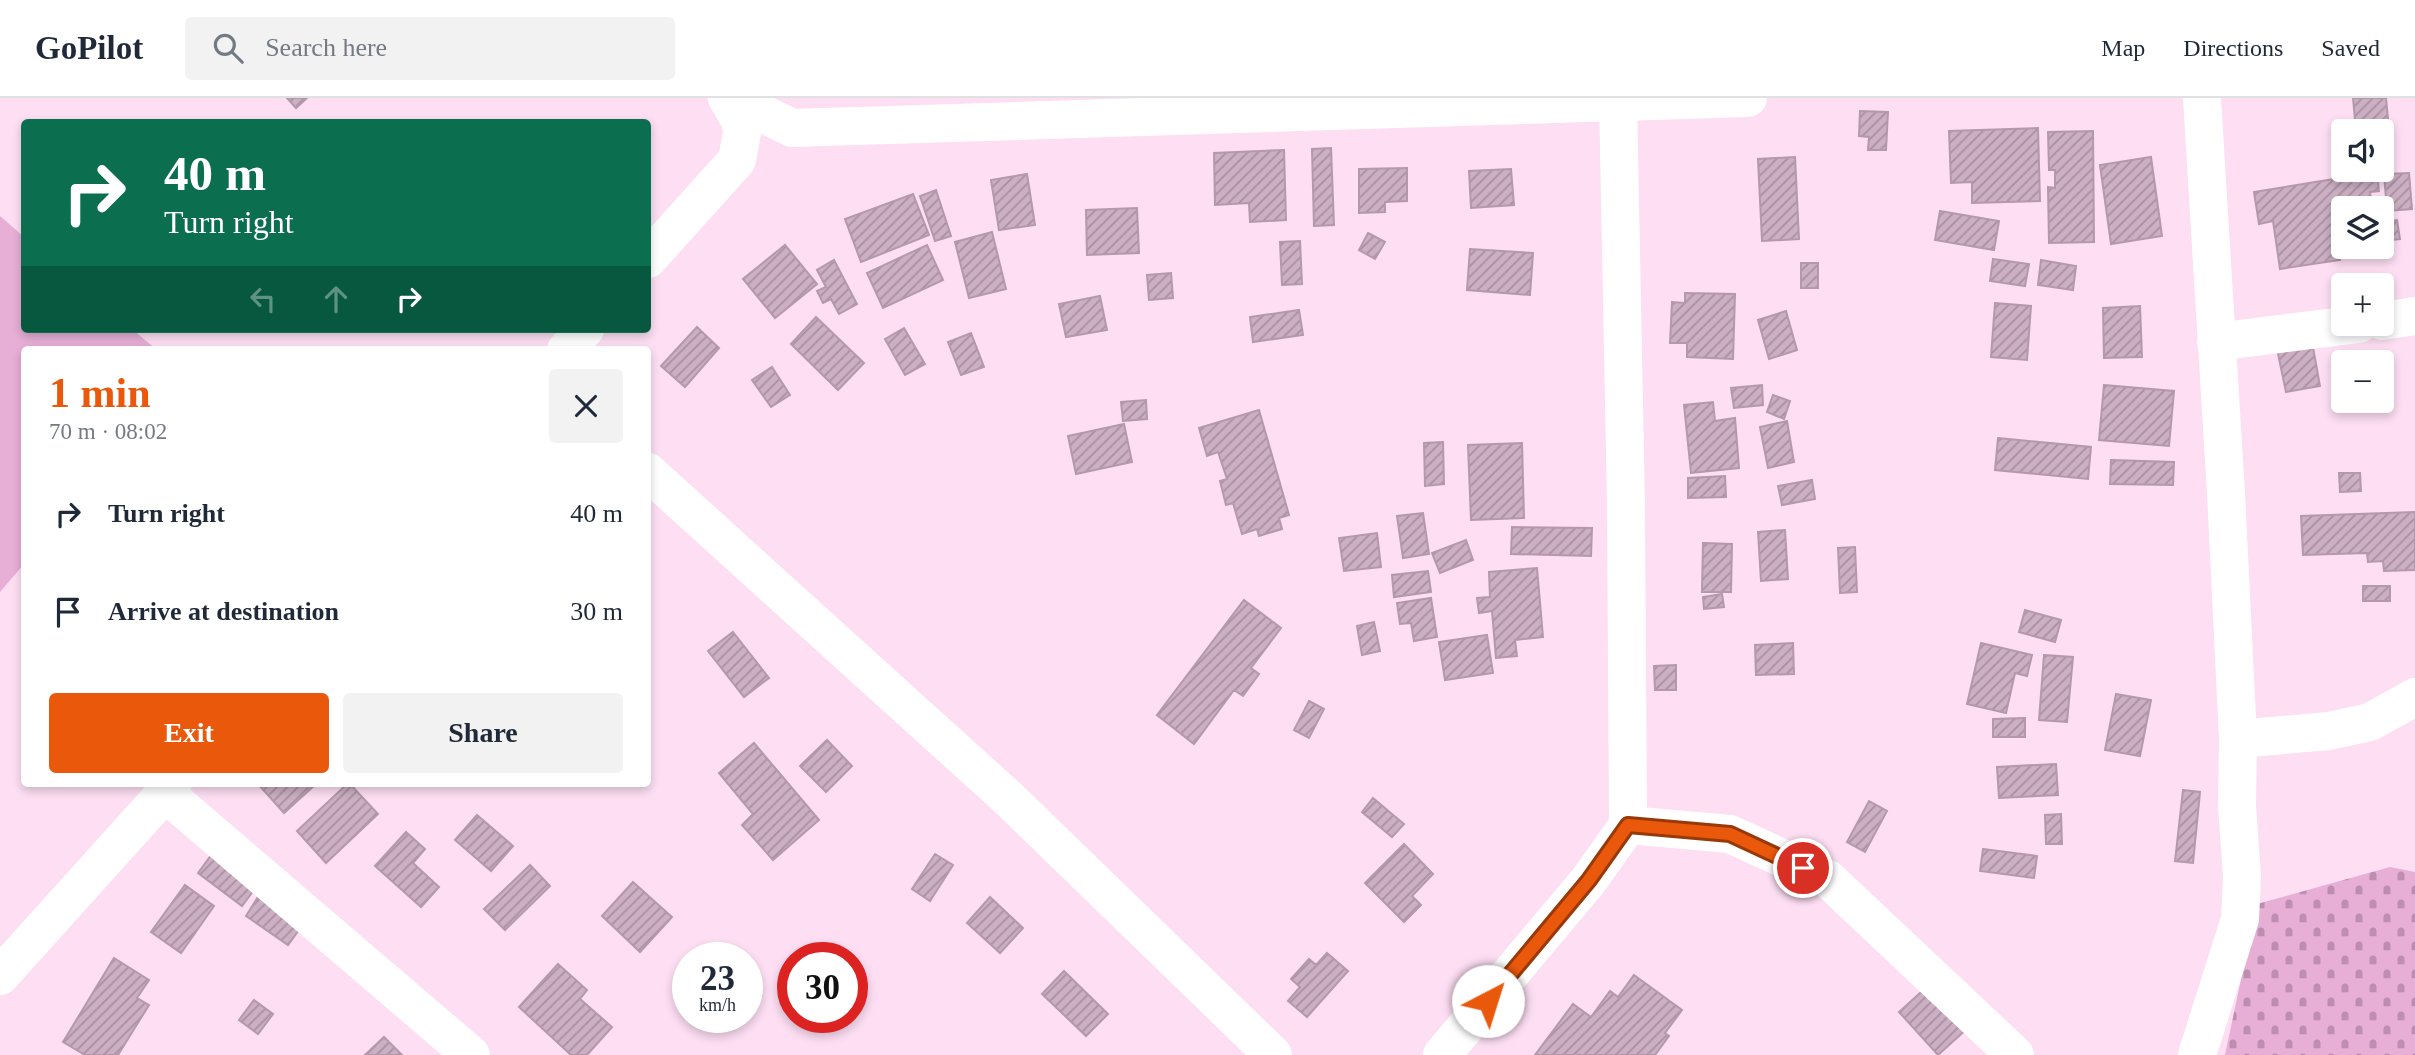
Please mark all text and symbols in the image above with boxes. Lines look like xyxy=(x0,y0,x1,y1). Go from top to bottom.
search box xyxy=(185,17,675,80)
icon: search xyxy=(209,29,247,67)
text: GoPilot xyxy=(35,30,143,66)
text: Search here xyxy=(265,33,387,62)
text: Map xyxy=(2101,35,2145,61)
text: Directions xyxy=(2183,35,2283,61)
text: Saved xyxy=(2321,35,2380,61)
map controls xyxy=(2331,119,2394,413)
button: sound xyxy=(2331,119,2394,182)
text: 40 m xyxy=(164,146,266,201)
icon: right xyxy=(49,147,140,238)
button: layers xyxy=(2331,196,2394,259)
text: Turn right xyxy=(164,204,294,240)
button: + xyxy=(2331,273,2394,336)
icon: left xyxy=(244,280,282,318)
icon: ahead xyxy=(317,280,355,318)
icon: right xyxy=(390,280,428,318)
button: − xyxy=(2331,350,2394,413)
button: close xyxy=(549,369,623,443)
text: 1 min xyxy=(49,370,151,416)
text: 70 m · 08:02 xyxy=(49,419,167,444)
icon: right xyxy=(49,495,87,533)
text: Turn right xyxy=(108,499,225,528)
text: 40 m xyxy=(570,499,623,528)
icon: arrive xyxy=(49,593,87,631)
text: Arrive at destination xyxy=(108,597,339,626)
text: 30 m xyxy=(570,597,623,626)
button: Exit xyxy=(49,693,329,773)
button: Share xyxy=(343,693,623,773)
pin xyxy=(1773,838,1833,898)
icon: arrive xyxy=(1784,849,1822,887)
speed limit sign: 30 xyxy=(777,942,868,1033)
text: 23 xyxy=(700,959,735,998)
position arrow xyxy=(1451,964,1525,1038)
text: km/h xyxy=(699,995,736,1015)

